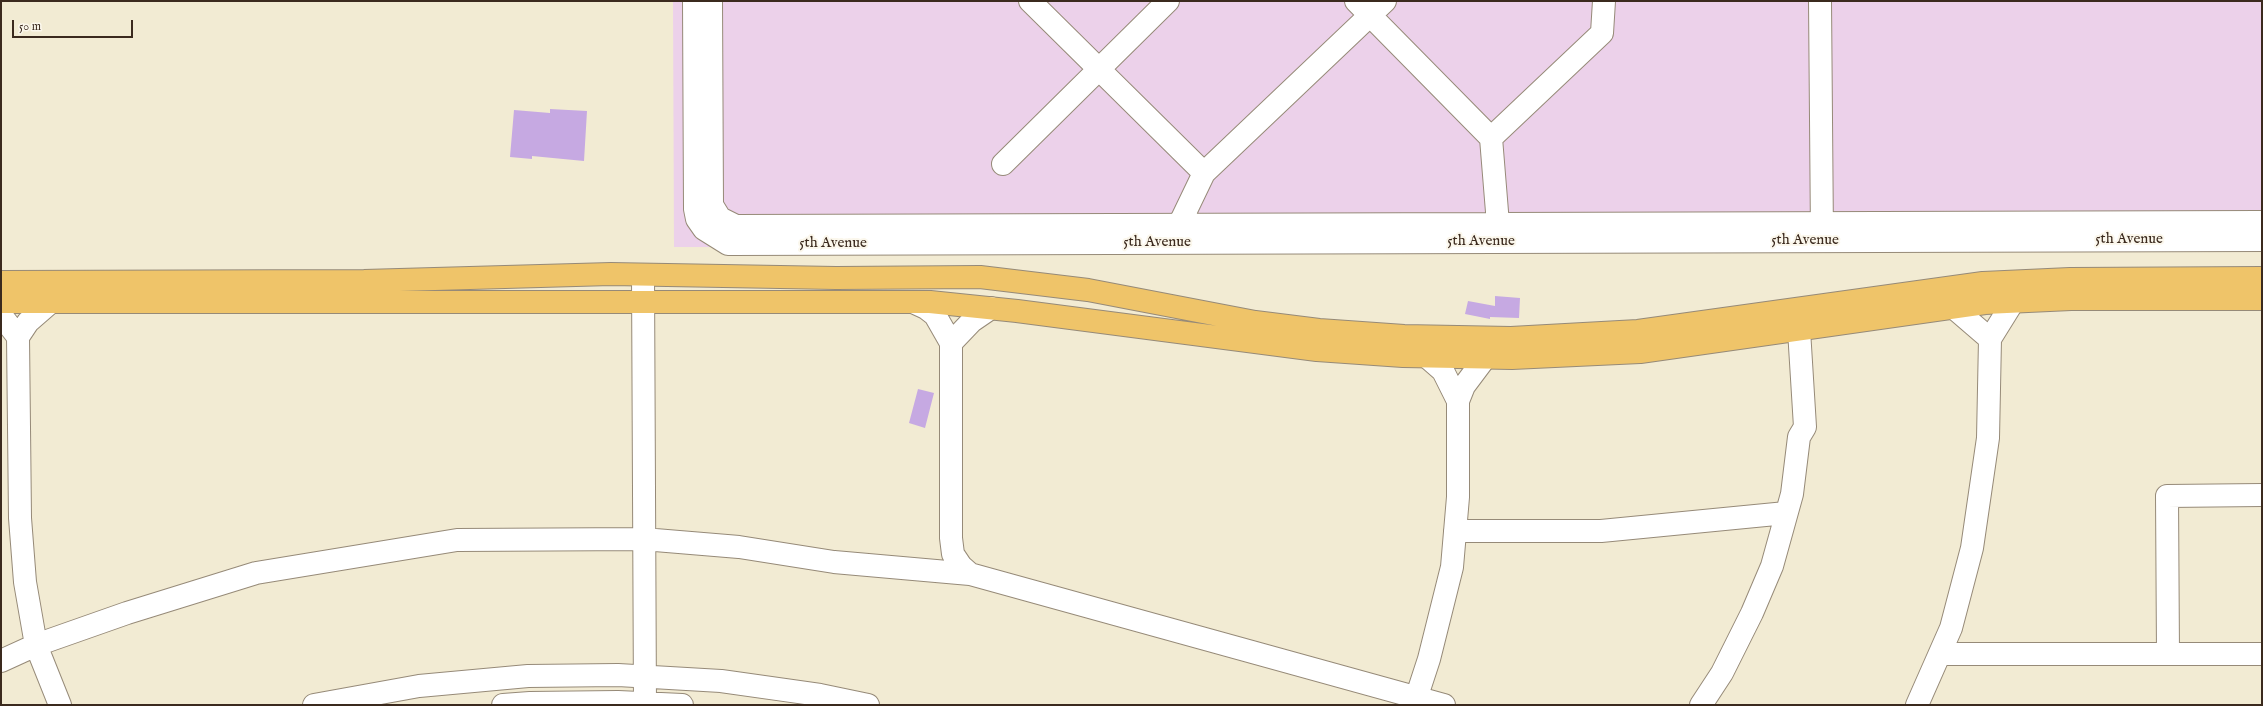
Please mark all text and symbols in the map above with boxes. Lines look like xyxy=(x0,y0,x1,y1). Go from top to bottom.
scale bar xyxy=(14,12,135,38)
text: 50 m xyxy=(19,19,41,34)
street label: 5th Avenue xyxy=(2095,231,2163,249)
street label: 5th Avenue xyxy=(1771,232,1839,250)
street label: 5th Avenue xyxy=(1447,233,1515,251)
street label: 5th Avenue xyxy=(1123,234,1191,252)
street label: 5th Avenue xyxy=(799,235,867,253)

